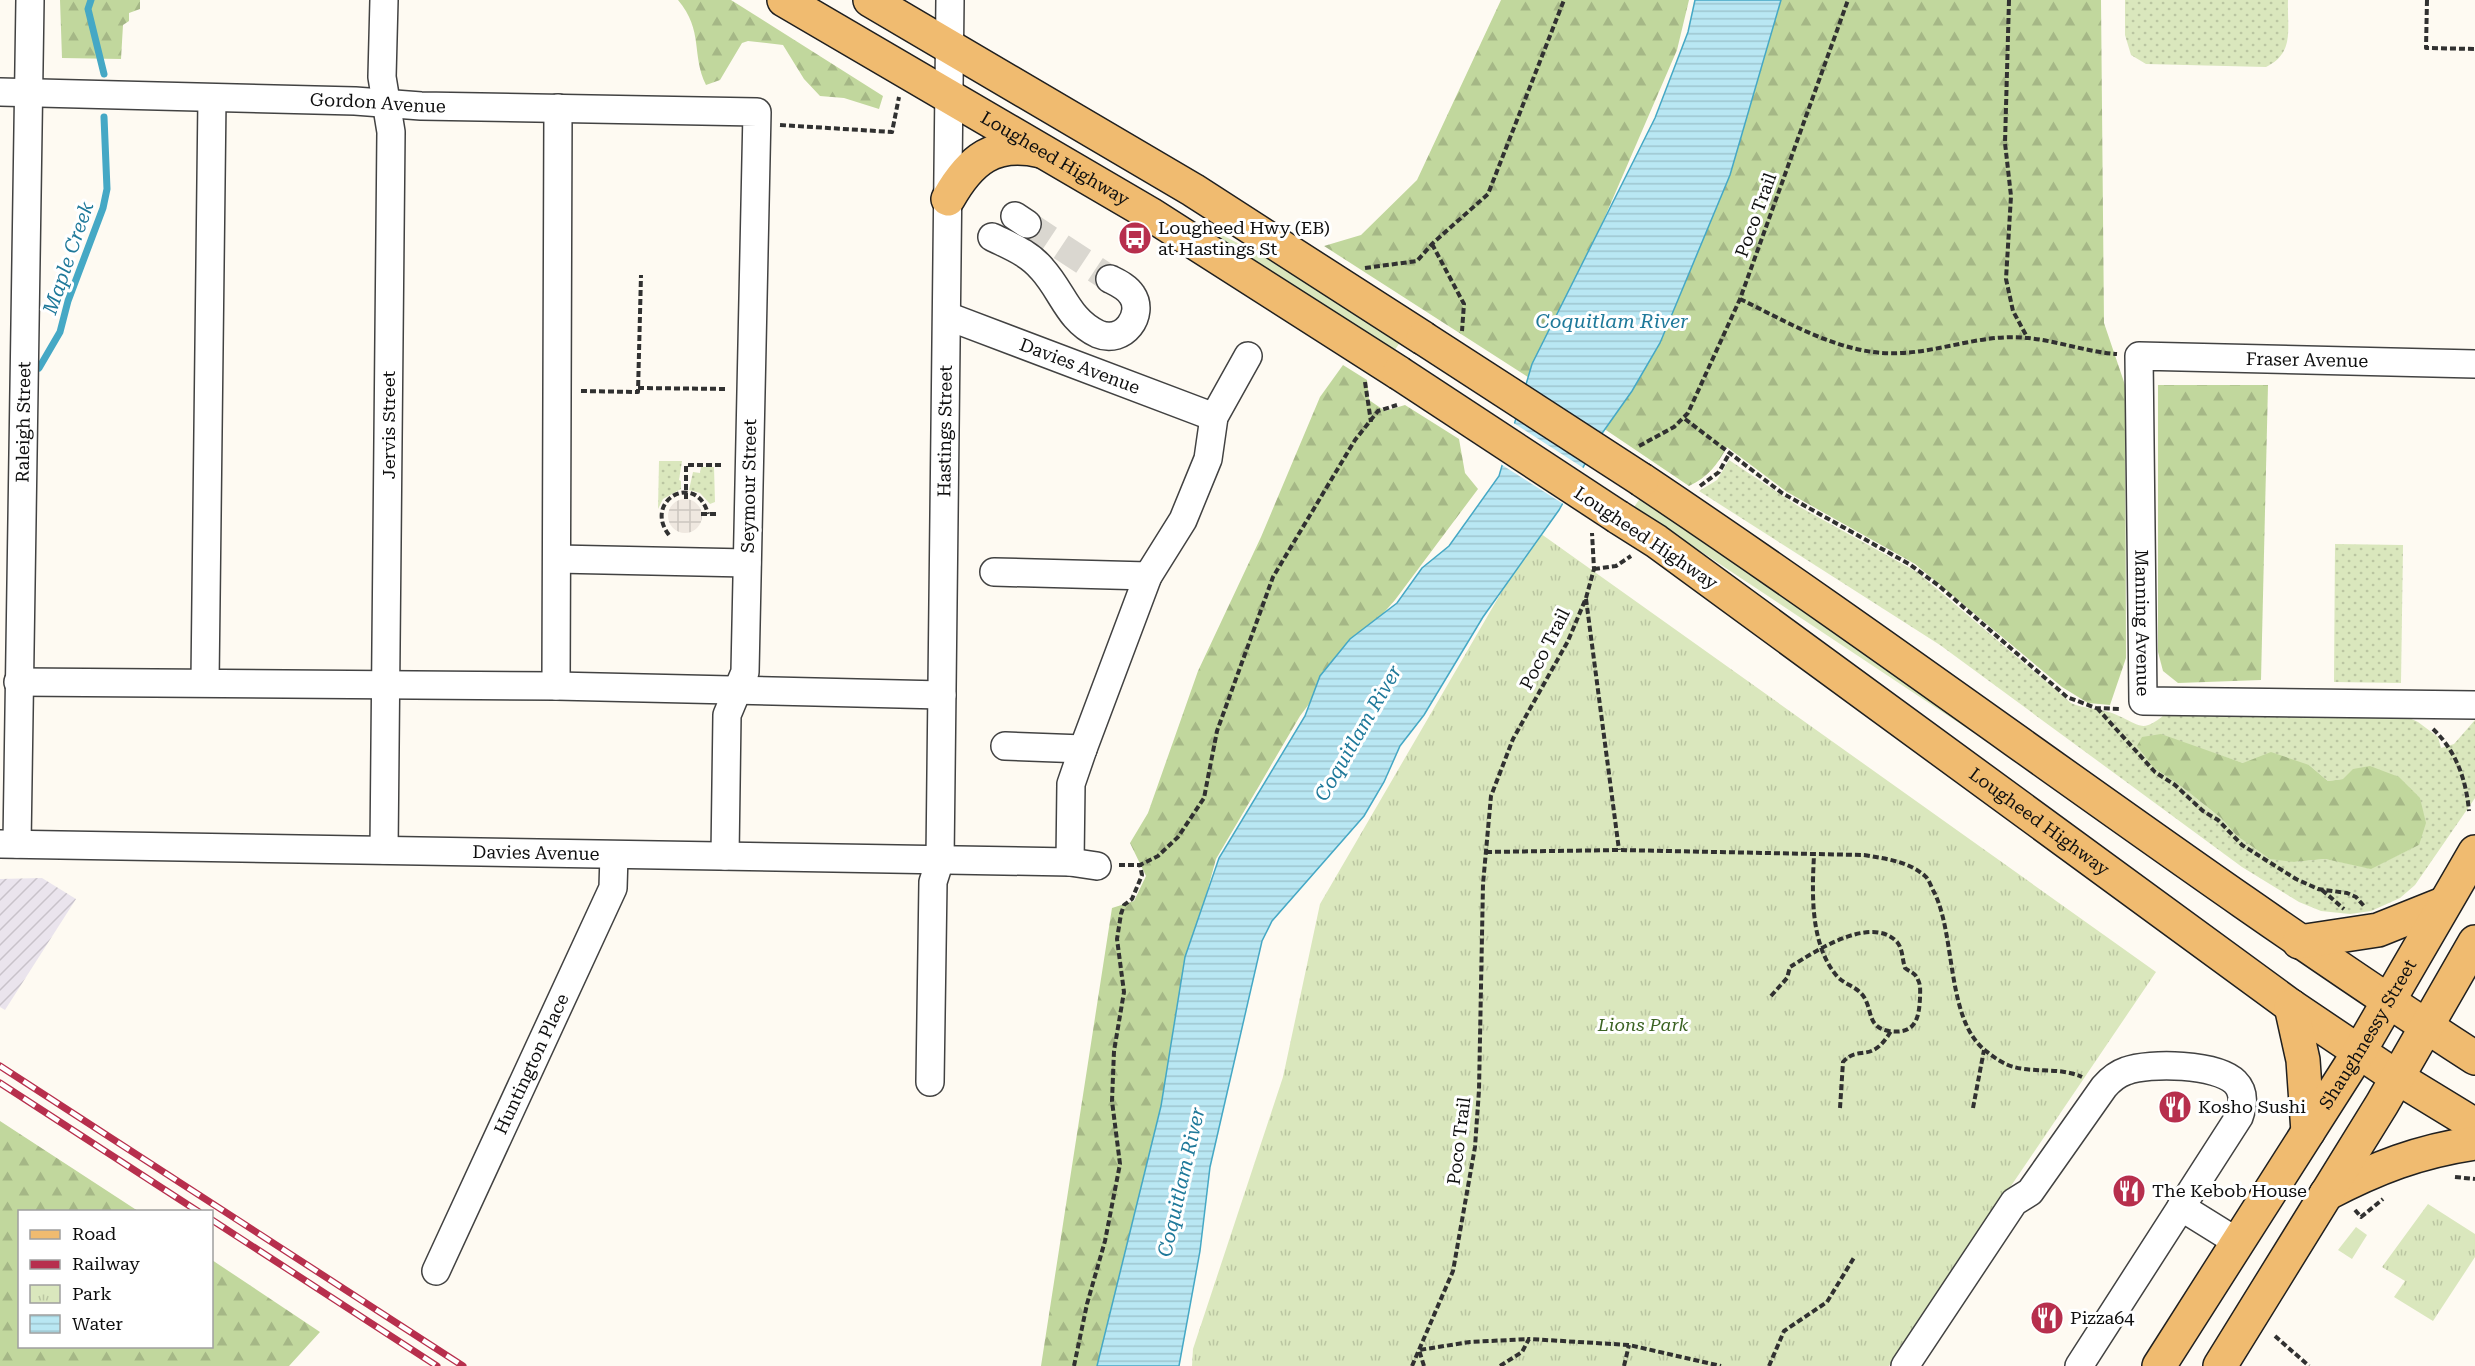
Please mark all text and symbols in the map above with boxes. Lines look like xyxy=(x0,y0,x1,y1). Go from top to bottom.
street label: Gordon Avenue xyxy=(310,89,446,116)
street label: Lougheed Highway xyxy=(977,106,1134,210)
street label: Poco Trail xyxy=(1731,169,1781,260)
water label: Maple Creek xyxy=(37,198,98,318)
place label: Lougheed Hwy (EB) at Hastings St xyxy=(1158,217,1330,259)
bus stop icon: Lougheed Hwy (EB) at Hastings St xyxy=(1117,220,1153,256)
water label: Coquitlam River xyxy=(1536,309,1689,333)
street label: Davies Avenue xyxy=(1017,333,1143,398)
street label: Fraser Avenue xyxy=(2246,348,2369,371)
street label: Raleigh Street xyxy=(12,361,34,483)
street label: Hastings Street xyxy=(933,365,956,497)
street label: Jervis Street xyxy=(378,370,399,479)
street label: Seymour Street xyxy=(737,418,760,553)
street label: Lougheed Highway xyxy=(1571,482,1722,594)
street label: Manning Avenue xyxy=(2131,549,2154,696)
street label: Poco Trail xyxy=(1515,604,1574,693)
water label: Coquitlam River xyxy=(1309,660,1407,805)
street label: Lougheed Highway xyxy=(1965,763,2114,880)
street label: Davies Avenue xyxy=(472,841,600,864)
street label: Shaughnessy Street xyxy=(2314,955,2421,1113)
street label: Huntington Place xyxy=(490,990,573,1138)
park label: Lions Park xyxy=(1597,1014,1689,1035)
restaurant icon: Kosho Sushi xyxy=(2157,1089,2193,1125)
street label: Poco Trail xyxy=(1443,1096,1474,1186)
place label: Kosho Sushi xyxy=(2198,1096,2306,1117)
water label: Coquitlam River xyxy=(1152,1104,1210,1259)
restaurant icon: The Kebob House xyxy=(2111,1173,2147,1209)
place label: The Kebob House xyxy=(2152,1180,2307,1201)
legend xyxy=(18,1210,213,1348)
text: Road xyxy=(72,1223,117,1244)
text: Railway xyxy=(72,1253,140,1274)
text: Park xyxy=(72,1283,112,1304)
restaurant icon: Pizza64 xyxy=(2029,1300,2065,1336)
place label: Pizza64 xyxy=(2070,1307,2134,1328)
text: Water xyxy=(72,1313,123,1334)

